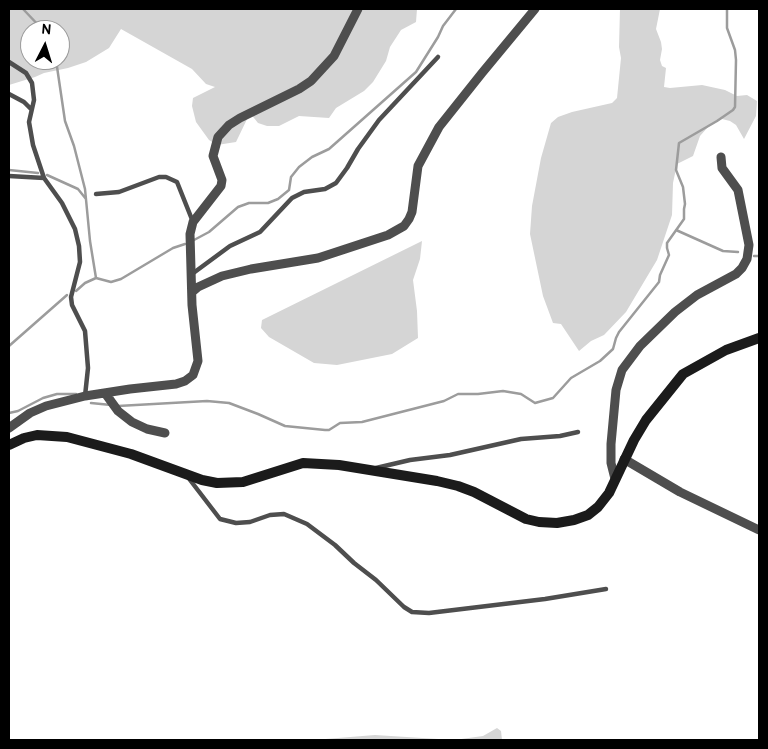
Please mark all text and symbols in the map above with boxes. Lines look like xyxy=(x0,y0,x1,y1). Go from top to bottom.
north arrow xyxy=(20,20,70,70)
text: N xyxy=(41,22,52,39)

